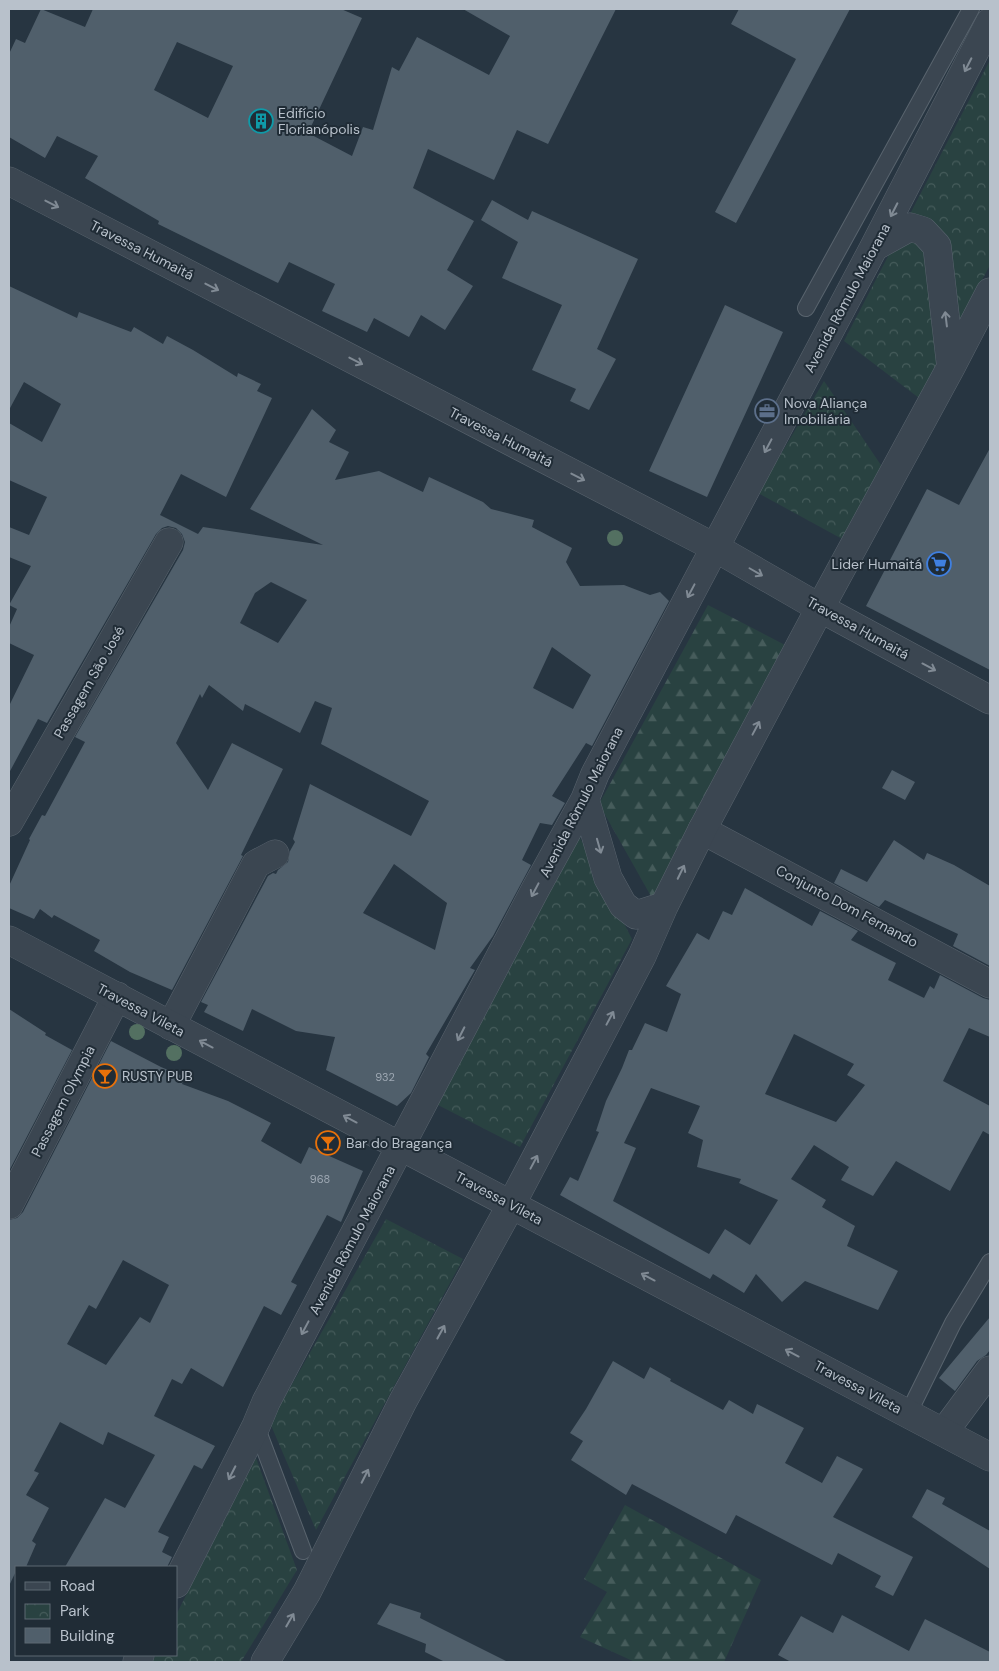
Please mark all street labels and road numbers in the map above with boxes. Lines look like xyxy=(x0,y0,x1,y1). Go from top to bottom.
street label: Travessa Humaitá xyxy=(87,216,197,284)
street label: Avenida Rômulo Maiorana xyxy=(800,220,894,376)
street label: Travessa Humaitá xyxy=(446,403,556,471)
street label: Travessa Humaitá xyxy=(804,592,912,664)
street label: Passagem São José xyxy=(49,623,129,741)
street label: Avenida Rômulo Maiorana xyxy=(535,724,627,880)
street label: Conjunto Dom Fernando xyxy=(773,861,921,951)
street label: Travessa Vileta xyxy=(94,979,188,1041)
street label: Passagem Olympia xyxy=(27,1042,99,1160)
street label: Avenida Rômulo Maiorana xyxy=(305,1162,399,1318)
street label: Travessa Vileta xyxy=(452,1167,546,1229)
street label: Travessa Vileta xyxy=(811,1356,905,1418)

